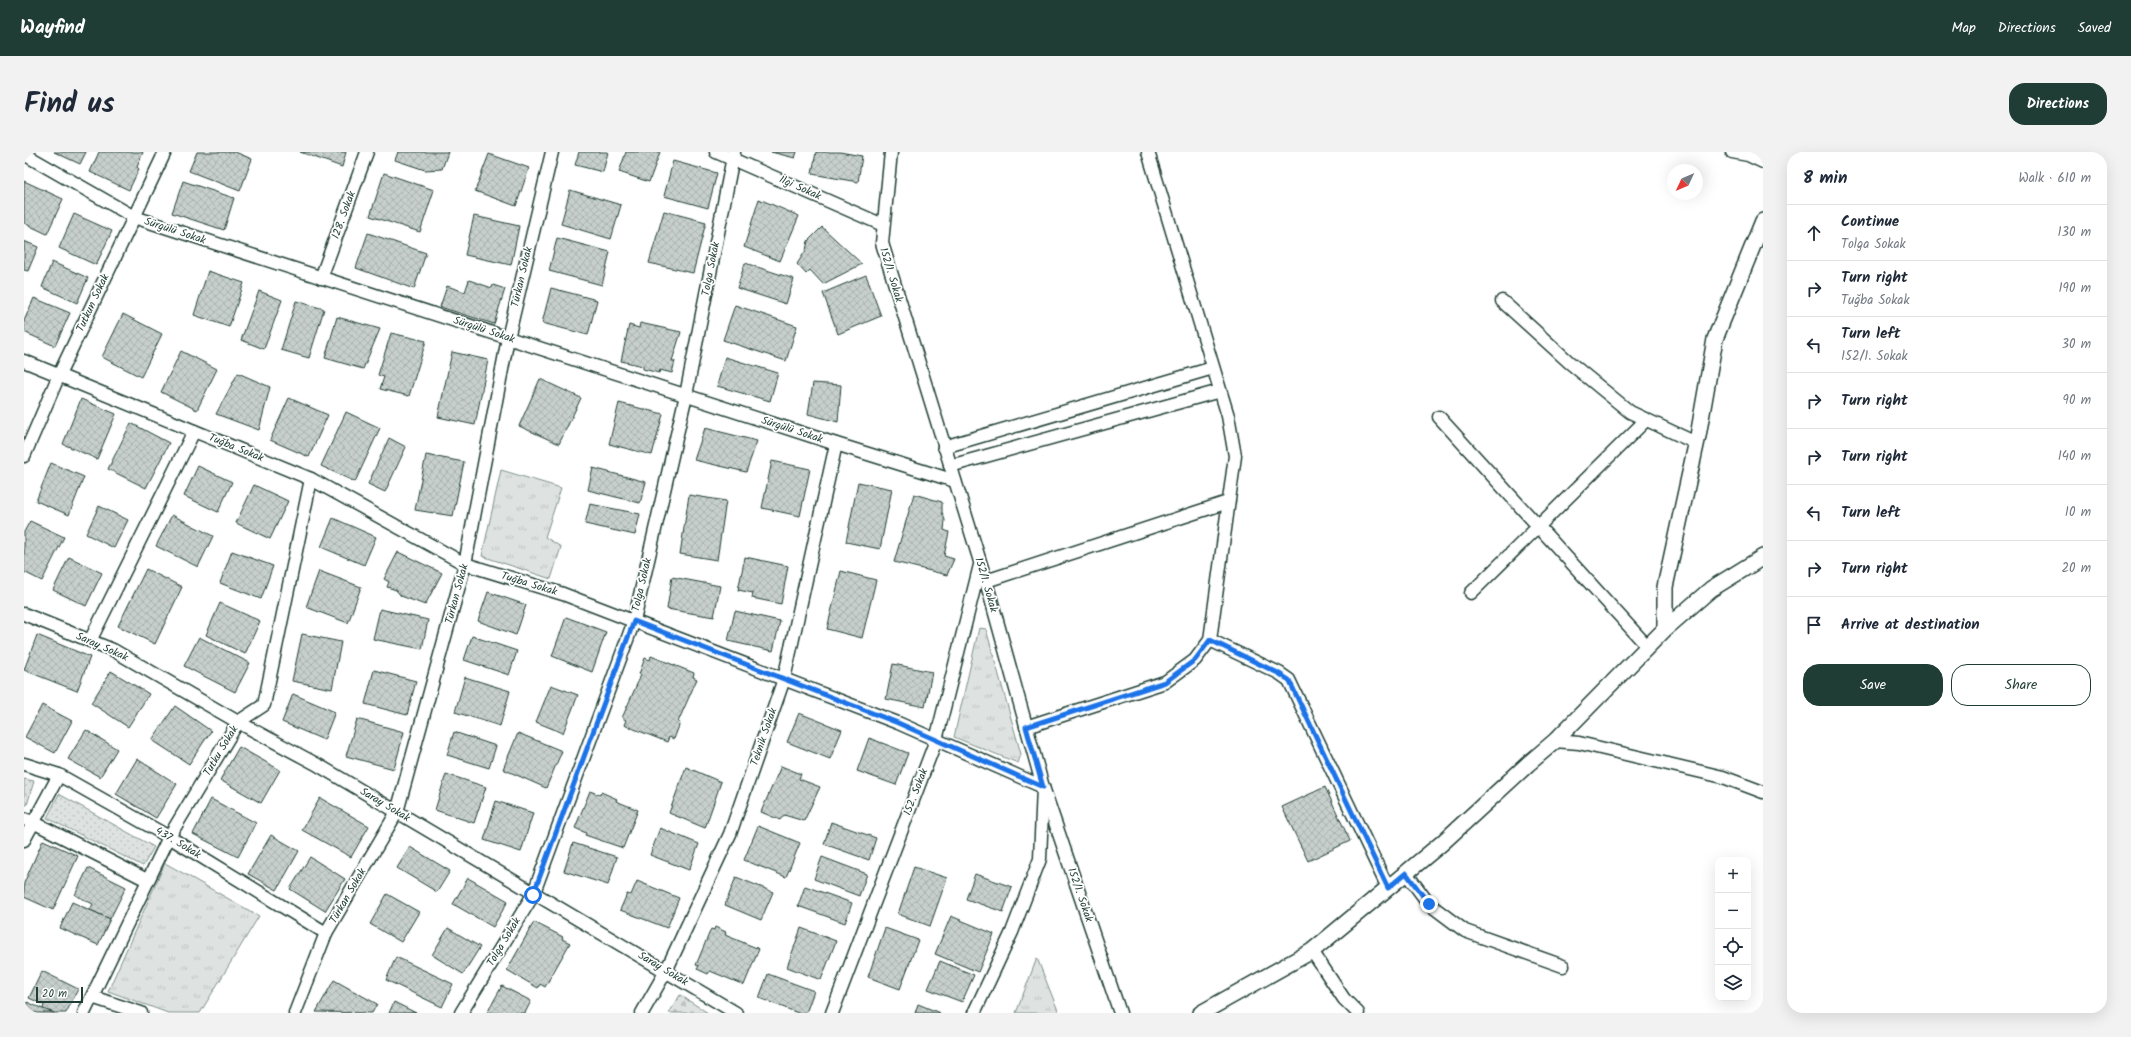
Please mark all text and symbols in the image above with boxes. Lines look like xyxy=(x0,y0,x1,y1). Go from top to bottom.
text: Wayfind xyxy=(20,13,85,43)
text: Map xyxy=(1951,17,1976,39)
text: Directions xyxy=(1998,17,2056,39)
text: Saved xyxy=(2078,17,2111,39)
text: Find us xyxy=(24,82,115,127)
button: Directions xyxy=(2009,83,2107,125)
north arrow xyxy=(1667,164,1703,200)
text: 8 min xyxy=(1803,165,1847,192)
text: Walk · 610 m xyxy=(2019,168,2091,189)
street label: İlgi Sokak xyxy=(776,171,825,206)
street label: 128. Sokak xyxy=(327,188,361,241)
text: Continue xyxy=(1841,210,1899,234)
street label: Sürgülü Sokak xyxy=(142,213,209,250)
icon: ahead xyxy=(1803,222,1825,244)
text: 130 m xyxy=(2057,222,2091,243)
text: Tolga Sokak xyxy=(1841,234,1906,255)
street label: Tolga Sokak xyxy=(697,240,725,298)
street label: Türkan Sokak xyxy=(506,244,538,309)
street label: 152/1. Sokak xyxy=(874,245,908,305)
text: Turn right xyxy=(1841,266,1908,290)
street label: Tutkun Sokak xyxy=(72,270,115,335)
icon: right xyxy=(1803,278,1825,300)
text: 190 m xyxy=(2059,278,2091,299)
text: Tuğba Sokak xyxy=(1841,290,1910,311)
street label: Sürgülü Sokak xyxy=(451,312,518,349)
text: Turn left xyxy=(1841,322,1901,346)
icon: left xyxy=(1803,334,1825,356)
text: 30 m xyxy=(2062,334,2091,355)
text: 152/1. Sokak xyxy=(1841,346,1908,367)
text: Turn right xyxy=(1841,389,1908,413)
icon: right xyxy=(1803,390,1825,412)
text: 90 m xyxy=(2063,390,2091,411)
street label: Sürgülü Sokak xyxy=(759,412,826,449)
street label: Tuğba Sokak xyxy=(206,429,267,468)
text: Turn right xyxy=(1841,445,1908,469)
icon: right xyxy=(1803,446,1825,468)
text: 140 m xyxy=(2058,446,2091,467)
text: Turn left xyxy=(1841,501,1901,525)
icon: left xyxy=(1803,502,1825,524)
text: 10 m xyxy=(2065,502,2091,523)
street label: 152/1. Sokak xyxy=(970,555,1003,615)
street label: Tolga Sokak xyxy=(627,556,657,614)
text: Turn right xyxy=(1841,557,1908,581)
icon: right xyxy=(1803,558,1825,580)
text: 20 m xyxy=(2061,558,2091,579)
street label: Türkan Sokak xyxy=(440,561,474,626)
street label: Tuğba Sokak xyxy=(499,567,560,601)
text: Arrive at destination xyxy=(1841,613,1980,637)
icon: arrive xyxy=(1803,614,1825,636)
street label: Saray Sokak xyxy=(73,627,132,667)
button: Save xyxy=(1803,664,1943,706)
button: Share xyxy=(1951,664,2091,706)
street label: Teknik Sokak xyxy=(746,705,783,768)
street label: Tutku Sokak xyxy=(199,721,244,780)
street label: 152. Sokak xyxy=(899,765,933,818)
street label: Saray Sokak xyxy=(357,783,414,827)
street label: 437. Sokak xyxy=(152,822,205,864)
map controls xyxy=(1715,857,1751,1001)
button: + xyxy=(1715,857,1751,893)
street label: Türkan Sokak xyxy=(325,864,372,927)
street label: 152/1. Sokak xyxy=(1062,865,1098,925)
route start xyxy=(524,886,542,904)
button: − xyxy=(1715,893,1751,929)
route end xyxy=(1420,895,1438,913)
street label: Tolga Sokak xyxy=(482,913,526,970)
button: locate xyxy=(1715,929,1751,965)
street label: Saray Sokak xyxy=(635,947,692,991)
button: layers xyxy=(1715,965,1751,1001)
scale bar xyxy=(36,985,83,1004)
text: 20 m xyxy=(42,985,67,1003)

